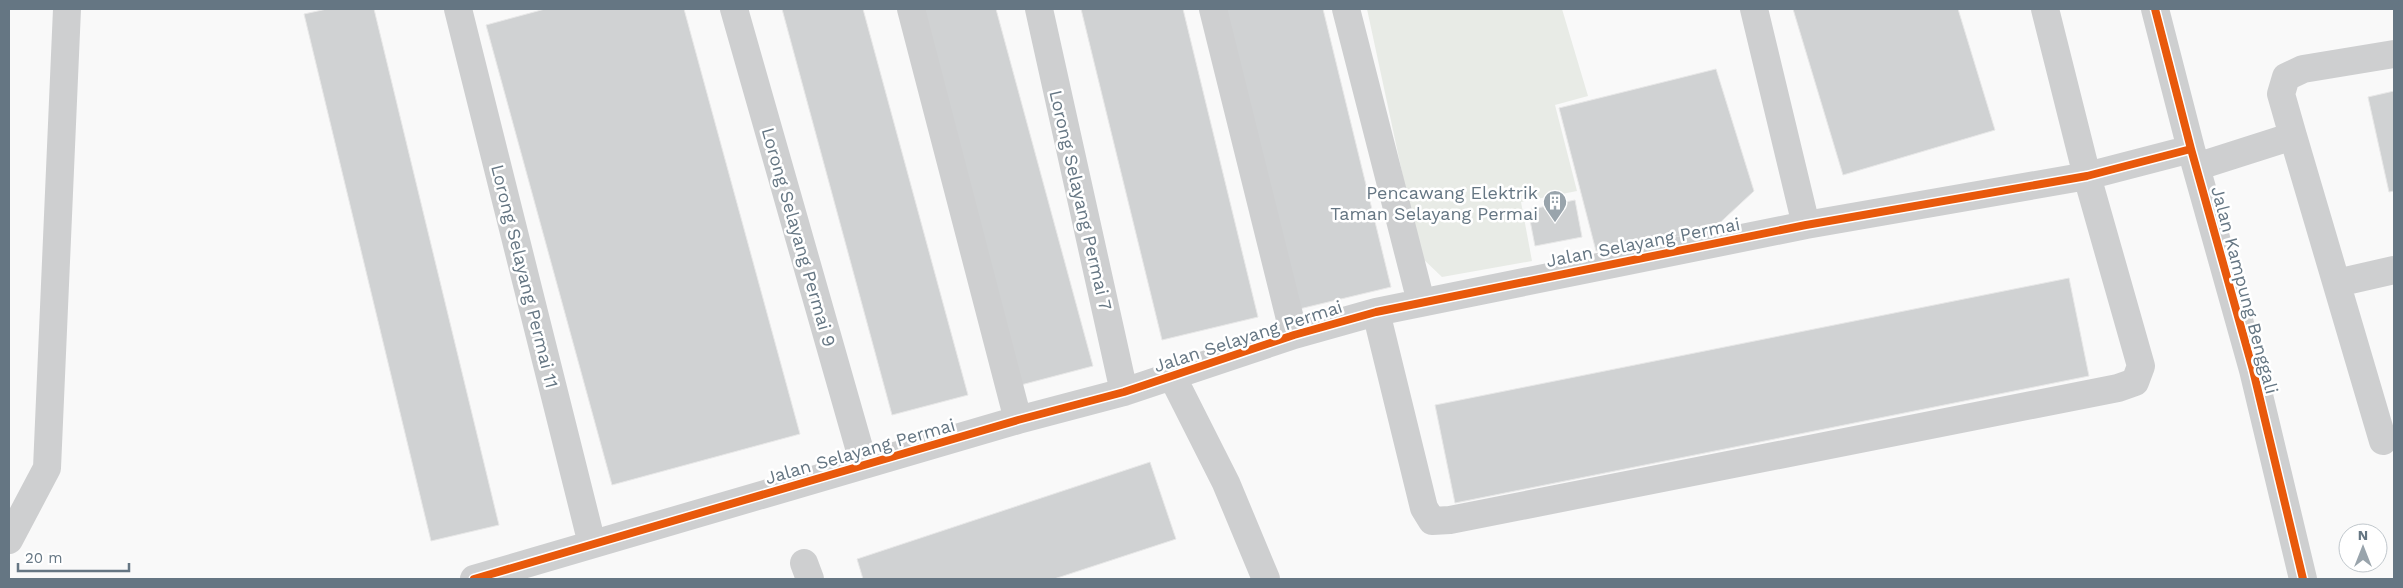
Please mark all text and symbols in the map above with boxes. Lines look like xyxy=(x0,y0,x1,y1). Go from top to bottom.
street label: Lorong Selayang Permai 7 xyxy=(1045,88,1117,312)
street label: Lorong Selayang Permai 9 xyxy=(758,125,840,349)
street label: Lorong Selayang Permai 11 xyxy=(487,162,563,390)
place label: Pencawang Elektrik Taman Selayang Permai xyxy=(1330,182,1538,224)
street label: Jalan Kampung Benggali xyxy=(2207,184,2283,396)
building icon: Pencawang Elektrik Taman Selayang Permai xyxy=(1542,189,1568,223)
street label: Jalan Selayang Permai xyxy=(1544,213,1742,271)
street label: Jalan Selayang Permai xyxy=(1151,296,1345,376)
street label: Jalan Selayang Permai xyxy=(762,414,958,488)
north arrow xyxy=(2338,523,2388,573)
text: N xyxy=(2358,527,2368,543)
scale bar xyxy=(18,540,129,572)
text: 20 m xyxy=(25,549,63,567)

